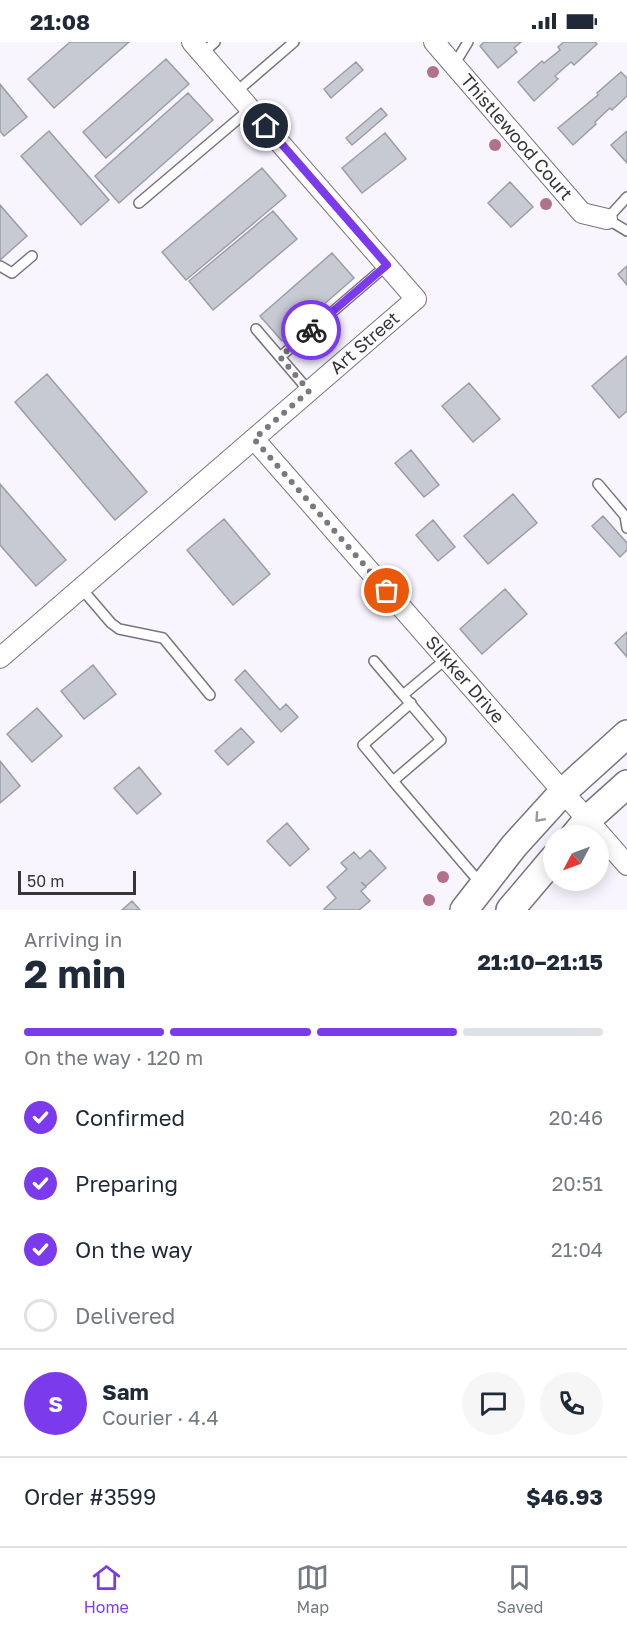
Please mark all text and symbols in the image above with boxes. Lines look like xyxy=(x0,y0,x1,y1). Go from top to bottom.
text: 21:08 xyxy=(30,8,90,35)
street label: Thistlewood Court xyxy=(457,69,578,204)
pin xyxy=(240,100,291,151)
icon: home xyxy=(249,109,282,142)
courier xyxy=(281,300,341,360)
street label: Art Street xyxy=(325,306,403,378)
icon: bike xyxy=(295,314,328,347)
pin xyxy=(361,565,412,616)
icon: bag xyxy=(370,574,403,607)
street label: Slikker Drive xyxy=(421,631,510,727)
one-way arrow xyxy=(535,811,546,822)
north arrow xyxy=(543,825,609,891)
map controls xyxy=(543,825,609,891)
scale bar xyxy=(18,868,136,896)
text: 50 m xyxy=(27,871,64,891)
text: Arriving in xyxy=(24,927,122,951)
text: 21:10–21:15 xyxy=(477,948,603,975)
text: 2 min xyxy=(24,950,126,997)
text: On the way · 120 m xyxy=(24,1045,203,1069)
icon: check xyxy=(24,1101,57,1134)
text: Confirmed xyxy=(75,1104,185,1131)
text: 20:46 xyxy=(549,1105,603,1129)
icon: check xyxy=(24,1167,57,1200)
text: Preparing xyxy=(75,1170,178,1197)
text: 20:51 xyxy=(552,1171,603,1195)
icon: check xyxy=(24,1233,57,1266)
text: On the way xyxy=(75,1236,193,1263)
text: 21:04 xyxy=(551,1237,603,1261)
text: Delivered xyxy=(75,1302,175,1329)
button: chat xyxy=(462,1372,525,1435)
button: phone xyxy=(540,1372,603,1435)
text: Sam xyxy=(102,1378,149,1405)
text: S xyxy=(48,1390,63,1417)
text: Courier · 4.4 xyxy=(102,1405,219,1429)
text: Order #3599 xyxy=(24,1483,156,1510)
text: $46.93 xyxy=(526,1483,603,1510)
tab: Home xyxy=(84,1561,129,1617)
tab: Map xyxy=(296,1561,329,1617)
tab: Saved xyxy=(497,1561,543,1617)

